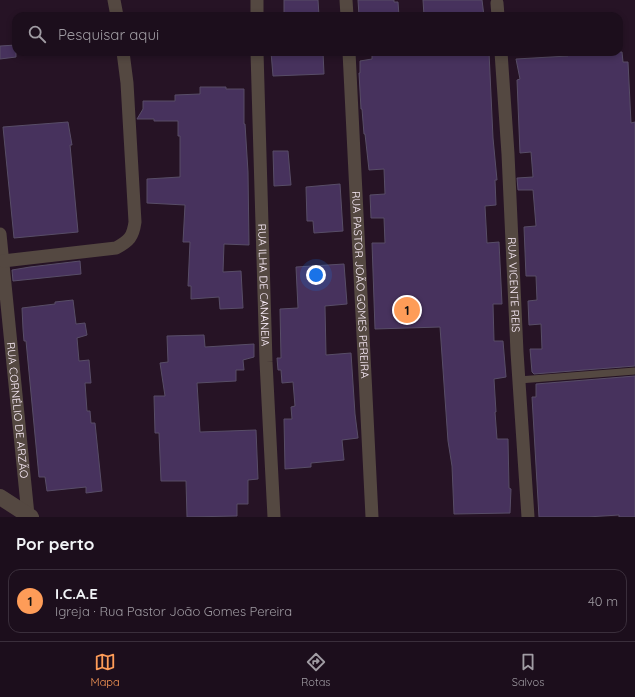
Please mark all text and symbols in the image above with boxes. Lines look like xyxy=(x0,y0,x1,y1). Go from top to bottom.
search box xyxy=(12,12,623,56)
icon: search xyxy=(26,23,48,45)
text: Pesquisar aqui xyxy=(58,25,159,44)
street label: RUA PASTOR JOÃO GOMES PEREIRA xyxy=(349,191,372,379)
street label: RUA ILHA DE CANANEIA xyxy=(255,223,273,346)
street label: RUA VICENTE REIS xyxy=(505,237,523,333)
your location xyxy=(306,265,326,285)
pin: 1 xyxy=(394,295,420,325)
street label: RUA CORNÉLIO DE ARZÃO xyxy=(4,341,31,479)
text: Por perto xyxy=(16,533,94,554)
text: I.C.A.E xyxy=(55,584,98,603)
text: 1 xyxy=(27,593,33,609)
text: 40 m xyxy=(588,593,618,609)
text: Igreja · Rua Pastor João Gomes Pereira xyxy=(55,603,292,619)
tab: Mapa xyxy=(91,651,120,689)
tab: Rotas xyxy=(301,651,330,689)
tab: Salvos xyxy=(512,651,544,689)

